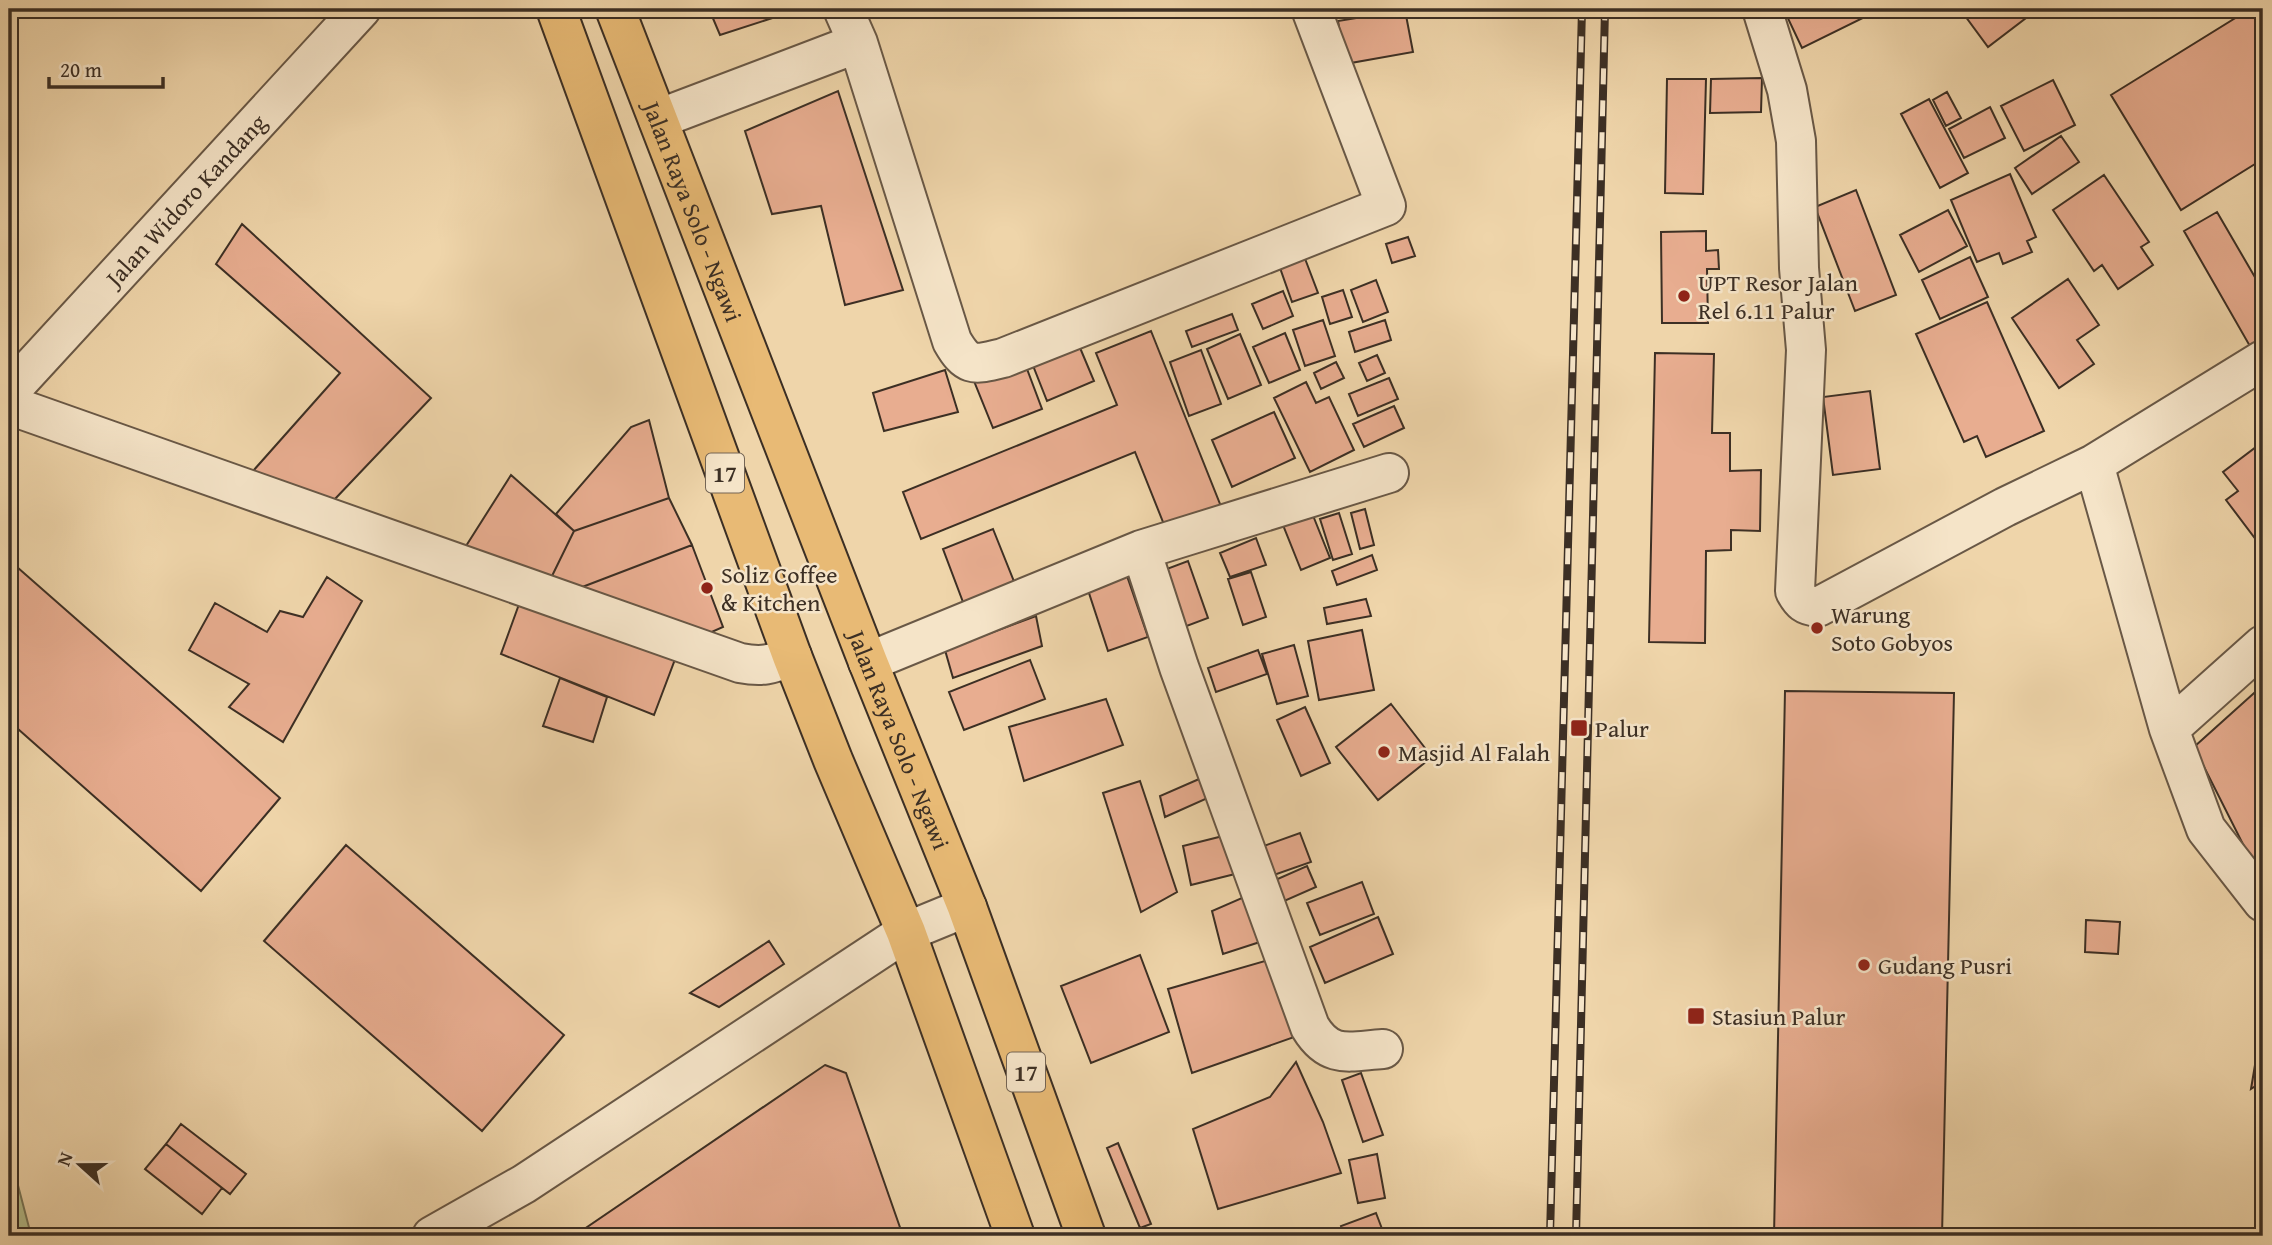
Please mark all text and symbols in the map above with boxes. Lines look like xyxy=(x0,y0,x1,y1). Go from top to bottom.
scale bar xyxy=(49,46,163,90)
text: 20 m xyxy=(60,54,102,85)
street label: Jalan Raya Solo - Ngawi xyxy=(634,93,752,327)
street label: Jalan Widoro Kandang xyxy=(95,106,274,296)
place label: UPT Resor Jalan Rel 6.11 Palur xyxy=(1698,265,1858,328)
marker: UPT Resor Jalan Rel 6.11 Palur xyxy=(1676,288,1692,304)
road number: 17 xyxy=(706,453,744,492)
place label: Soliz Coffee & Kitchen xyxy=(721,557,837,620)
marker: Soliz Coffee & Kitchen xyxy=(699,580,715,596)
place label: Warung Soto Gobyos xyxy=(1831,597,1953,660)
marker: Warung Soto Gobyos xyxy=(1809,620,1825,636)
street label: Jalan Raya Solo - Ngawi xyxy=(839,622,959,855)
place label: Palur xyxy=(1595,711,1649,746)
marker: Palur xyxy=(1569,718,1589,738)
place label: Masjid Al Falah xyxy=(1398,735,1551,770)
marker: Masjid Al Falah xyxy=(1376,744,1392,760)
place label: Gudang Pusri xyxy=(1878,948,2012,983)
marker: Gudang Pusri xyxy=(1856,957,1872,973)
place label: Stasiun Palur xyxy=(1712,999,1846,1034)
marker: Stasiun Palur xyxy=(1686,1006,1706,1026)
road number: 17 xyxy=(1007,1052,1045,1092)
north arrow xyxy=(46,1130,116,1200)
text: N xyxy=(49,1148,80,1170)

